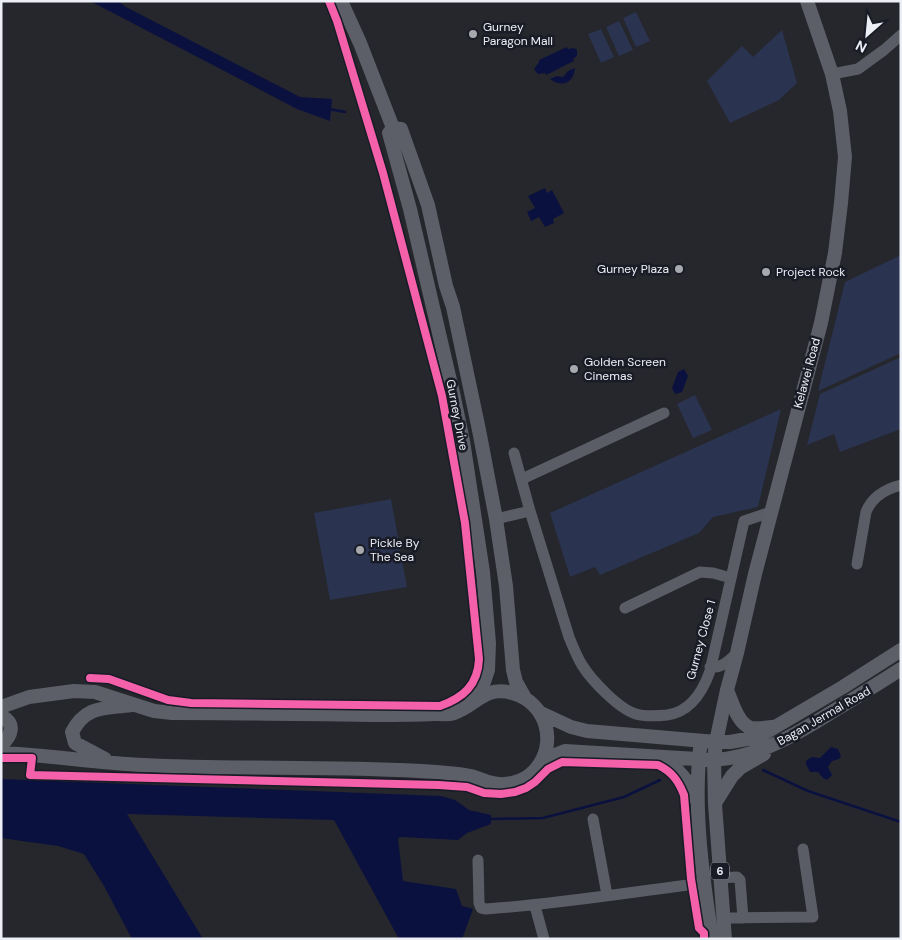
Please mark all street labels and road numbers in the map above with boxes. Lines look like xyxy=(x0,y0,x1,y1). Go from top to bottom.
street label: Kelawei Road xyxy=(790,336,824,410)
street label: Gurney Drive xyxy=(442,378,472,452)
street label: Gurney Close 1 xyxy=(683,598,719,682)
street label: Bagan Jermal Road xyxy=(774,683,874,749)
road number: 6 xyxy=(711,862,729,879)

